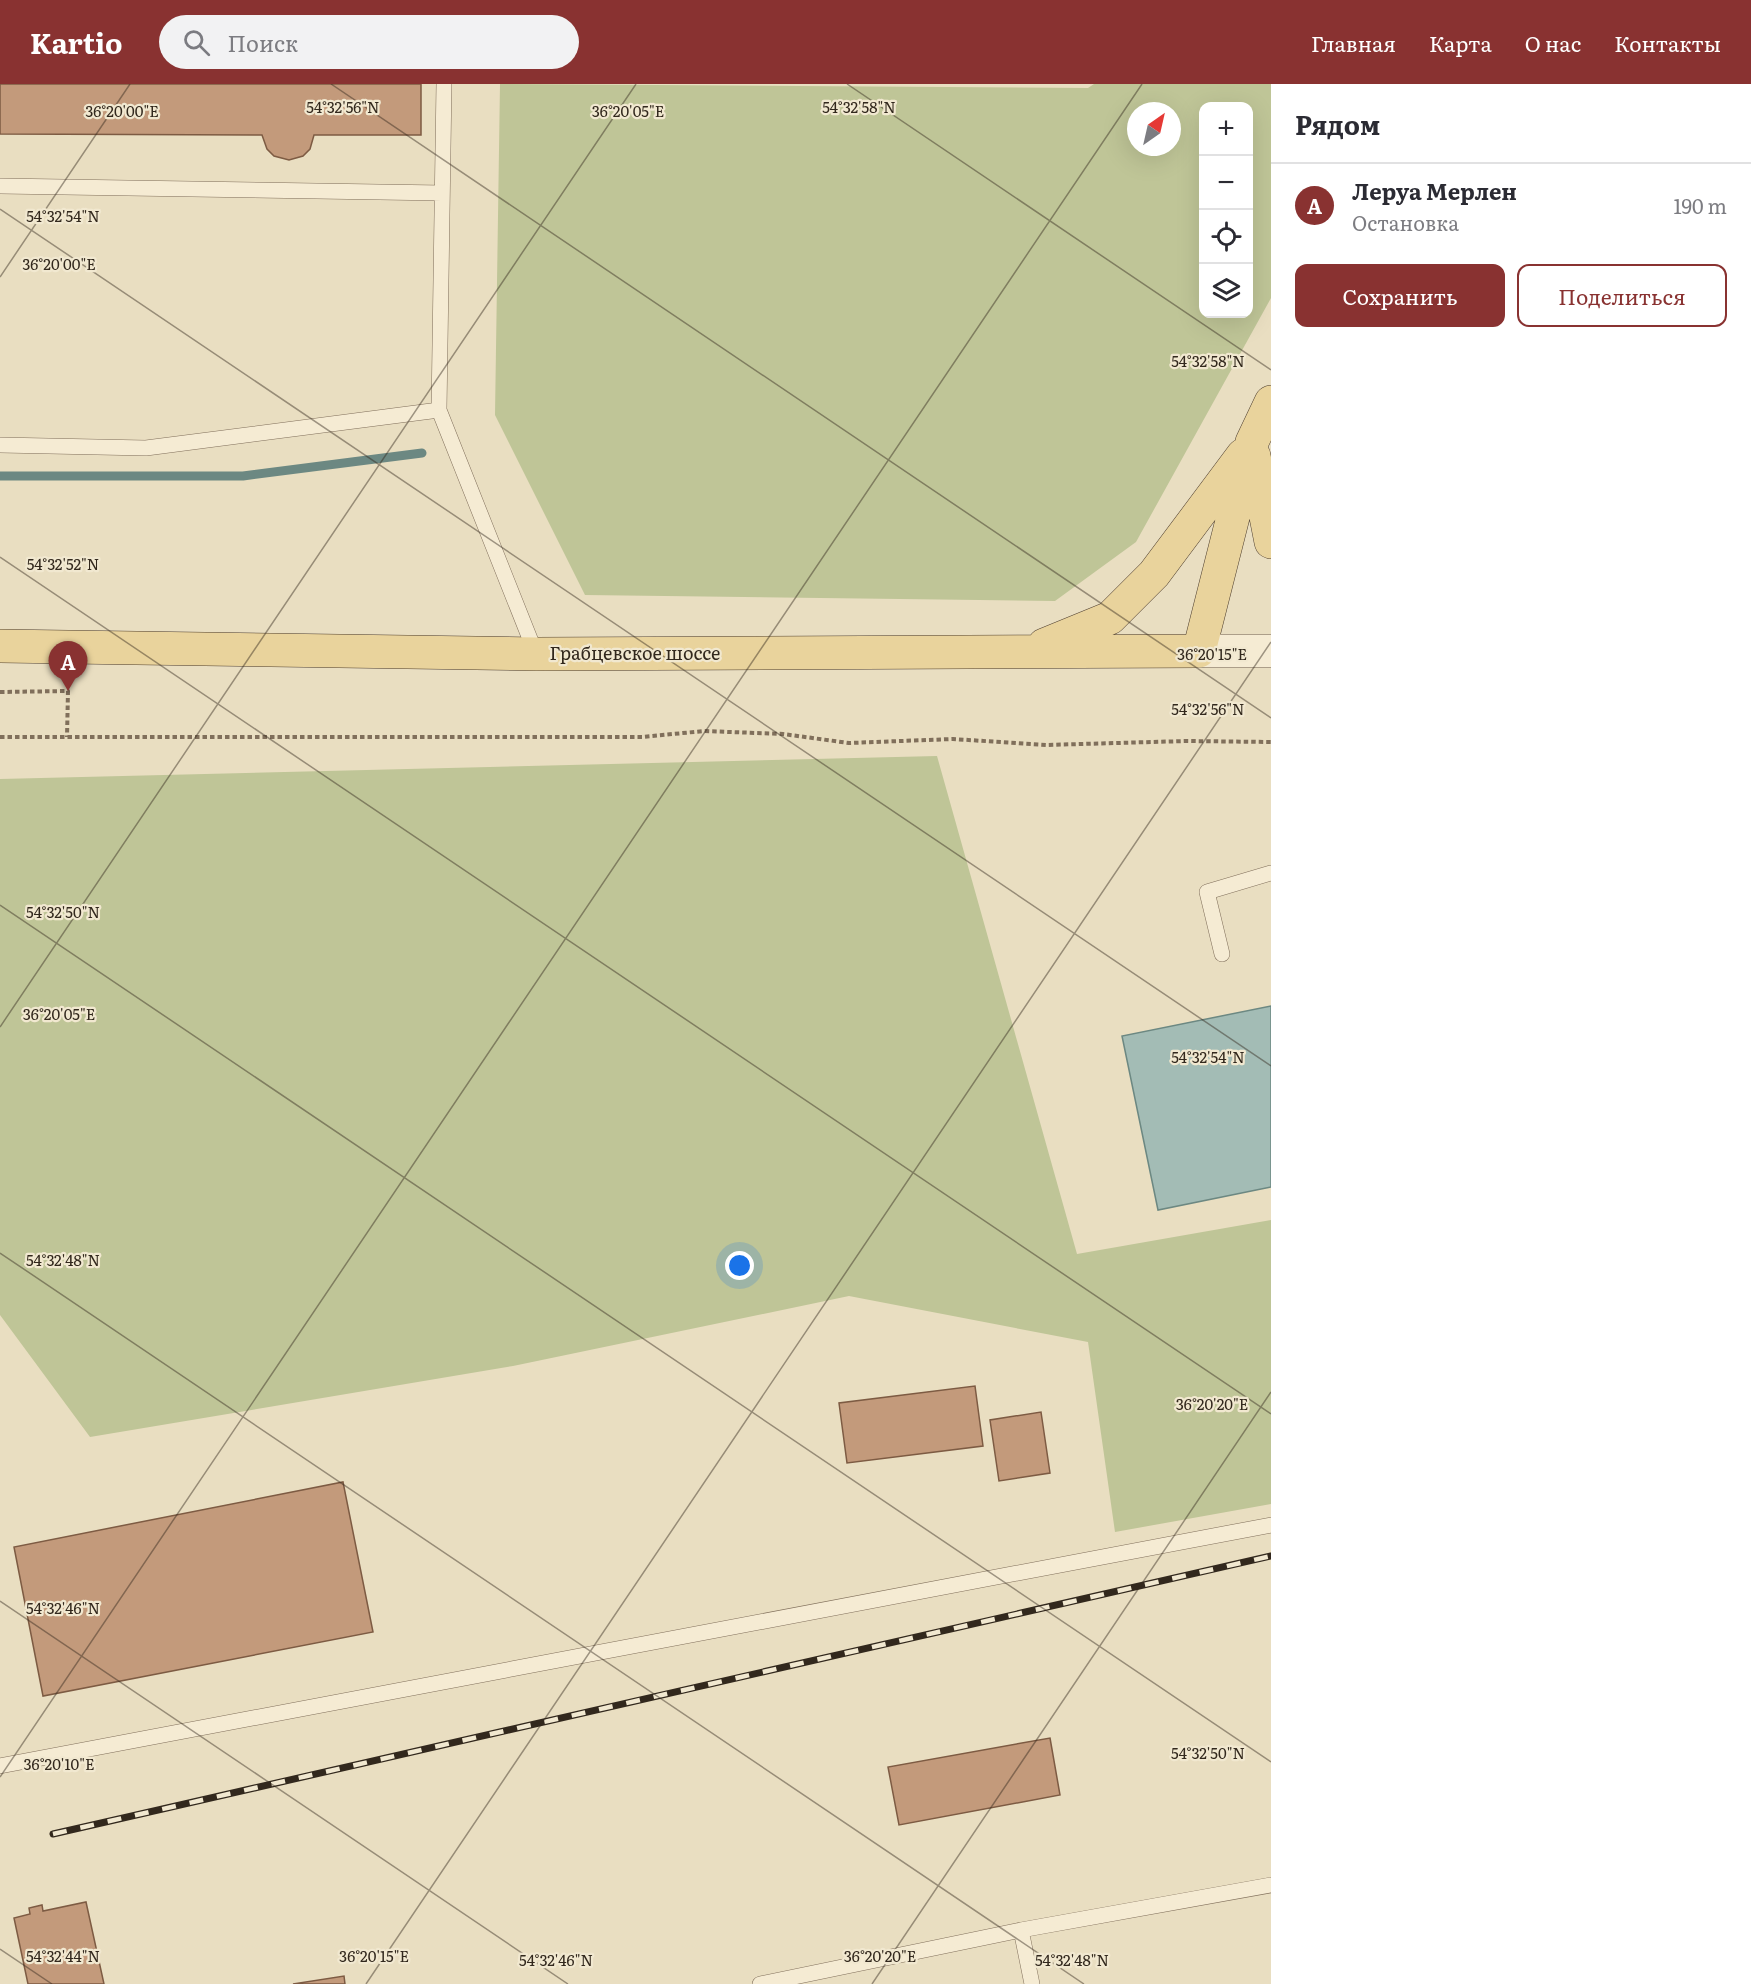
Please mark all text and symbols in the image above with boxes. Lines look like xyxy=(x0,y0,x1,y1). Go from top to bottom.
search box xyxy=(159,15,579,69)
text: Kartio xyxy=(30,21,123,63)
icon: search xyxy=(180,26,213,59)
text: Поиск xyxy=(228,26,298,59)
text: Главная xyxy=(1311,27,1396,58)
text: Карта xyxy=(1429,27,1492,58)
text: О нас xyxy=(1525,27,1581,58)
text: Контакты xyxy=(1614,27,1721,58)
text: 54°32'56"N xyxy=(306,95,380,118)
text: 54°32'58"N xyxy=(822,95,896,118)
text: 36°20'00"E xyxy=(85,99,159,122)
text: 36°20'05"E xyxy=(592,99,664,122)
north arrow xyxy=(1127,102,1181,156)
map controls xyxy=(1199,102,1253,318)
button: + xyxy=(1199,102,1253,156)
text: Рядом xyxy=(1295,104,1380,143)
button: − xyxy=(1199,156,1253,210)
text: Леруа Мерлен xyxy=(1352,174,1517,207)
text: A xyxy=(1307,190,1322,220)
text: 190 m xyxy=(1673,190,1727,220)
text: 54°32'54"N xyxy=(26,204,100,227)
text: Остановка xyxy=(1352,207,1459,237)
button: locate xyxy=(1199,210,1253,264)
text: 36°20'00"E xyxy=(22,252,96,275)
button: layers xyxy=(1199,264,1253,318)
button: Сохранить xyxy=(1295,264,1505,327)
button: Поделиться xyxy=(1517,264,1727,327)
text: 54°32'58"N xyxy=(1171,349,1245,372)
text: 54°32'52"N xyxy=(27,552,99,575)
street label: Грабцевское шоссе xyxy=(550,639,720,666)
pin: A xyxy=(48,642,88,691)
text: 36°20'15"E xyxy=(1177,642,1247,665)
text: 54°32'56"N xyxy=(1171,697,1245,720)
text: 54°32'50"N xyxy=(26,900,100,923)
text: 36°20'05"E xyxy=(23,1002,95,1025)
text: 54°32'54"N xyxy=(1171,1045,1245,1068)
text: 54°32'48"N xyxy=(26,1248,100,1271)
your location xyxy=(725,1251,754,1280)
text: 36°20'20"E xyxy=(1176,1392,1248,1415)
text: 54°32'46"N xyxy=(26,1596,100,1619)
text: 54°32'50"N xyxy=(1171,1741,1245,1764)
text: 36°20'10"E xyxy=(23,1752,95,1775)
text: 54°32'44"N xyxy=(26,1944,100,1967)
text: 36°20'15"E xyxy=(339,1944,409,1967)
text: 36°20'20"E xyxy=(844,1944,916,1967)
text: 54°32'46"N xyxy=(519,1948,593,1971)
text: 54°32'48"N xyxy=(1035,1948,1109,1971)

